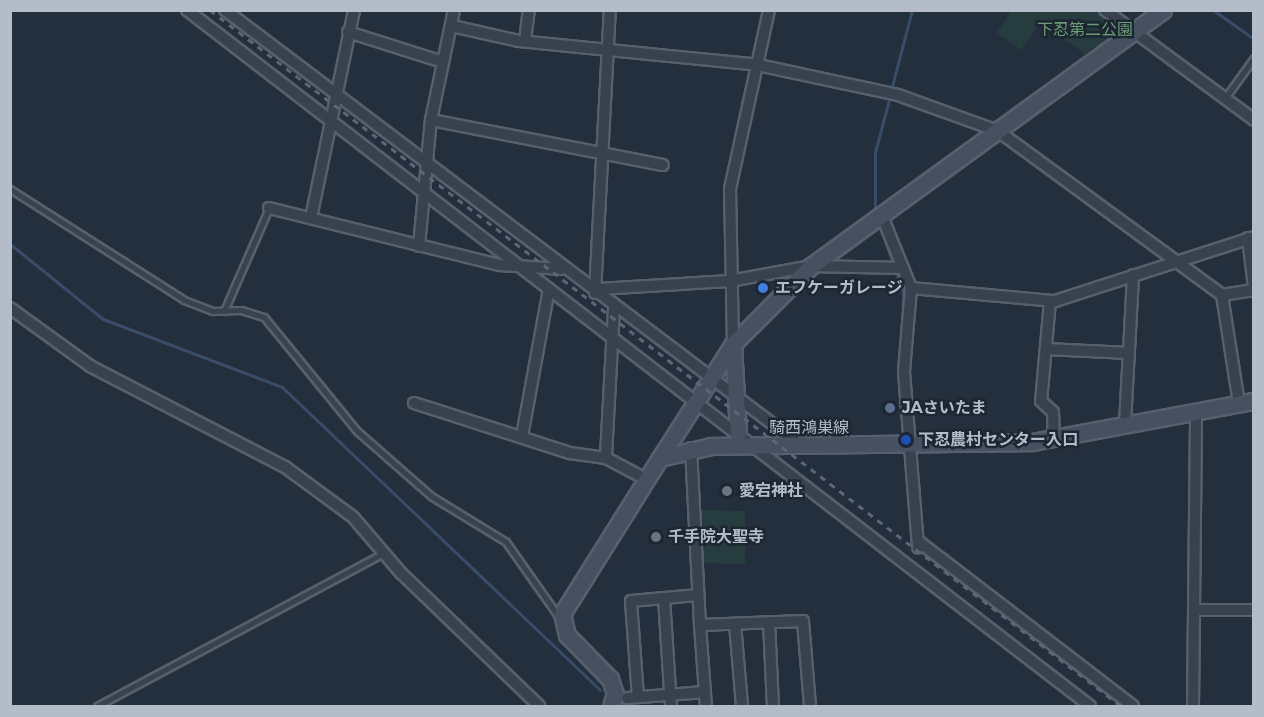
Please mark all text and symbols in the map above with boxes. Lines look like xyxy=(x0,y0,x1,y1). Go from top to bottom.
park label: 下忍第二公園 xyxy=(1037,20,1133,40)
place label: エフケーガレージ xyxy=(775,278,903,298)
marker: エフケーガレージ xyxy=(756,281,770,295)
place label: JAさいたま xyxy=(902,398,987,418)
marker: JAさいたま xyxy=(883,401,897,415)
street label: 騎西鴻巣線 xyxy=(769,418,849,438)
place label: 下忍農村センター入口 xyxy=(918,430,1078,450)
marker: 下忍農村センター入口 xyxy=(899,433,913,447)
place label: 愛宕神社 xyxy=(739,481,803,501)
marker: 愛宕神社 xyxy=(720,484,734,498)
place label: 千手院大聖寺 xyxy=(668,527,764,547)
marker: 千手院大聖寺 xyxy=(649,530,663,544)

